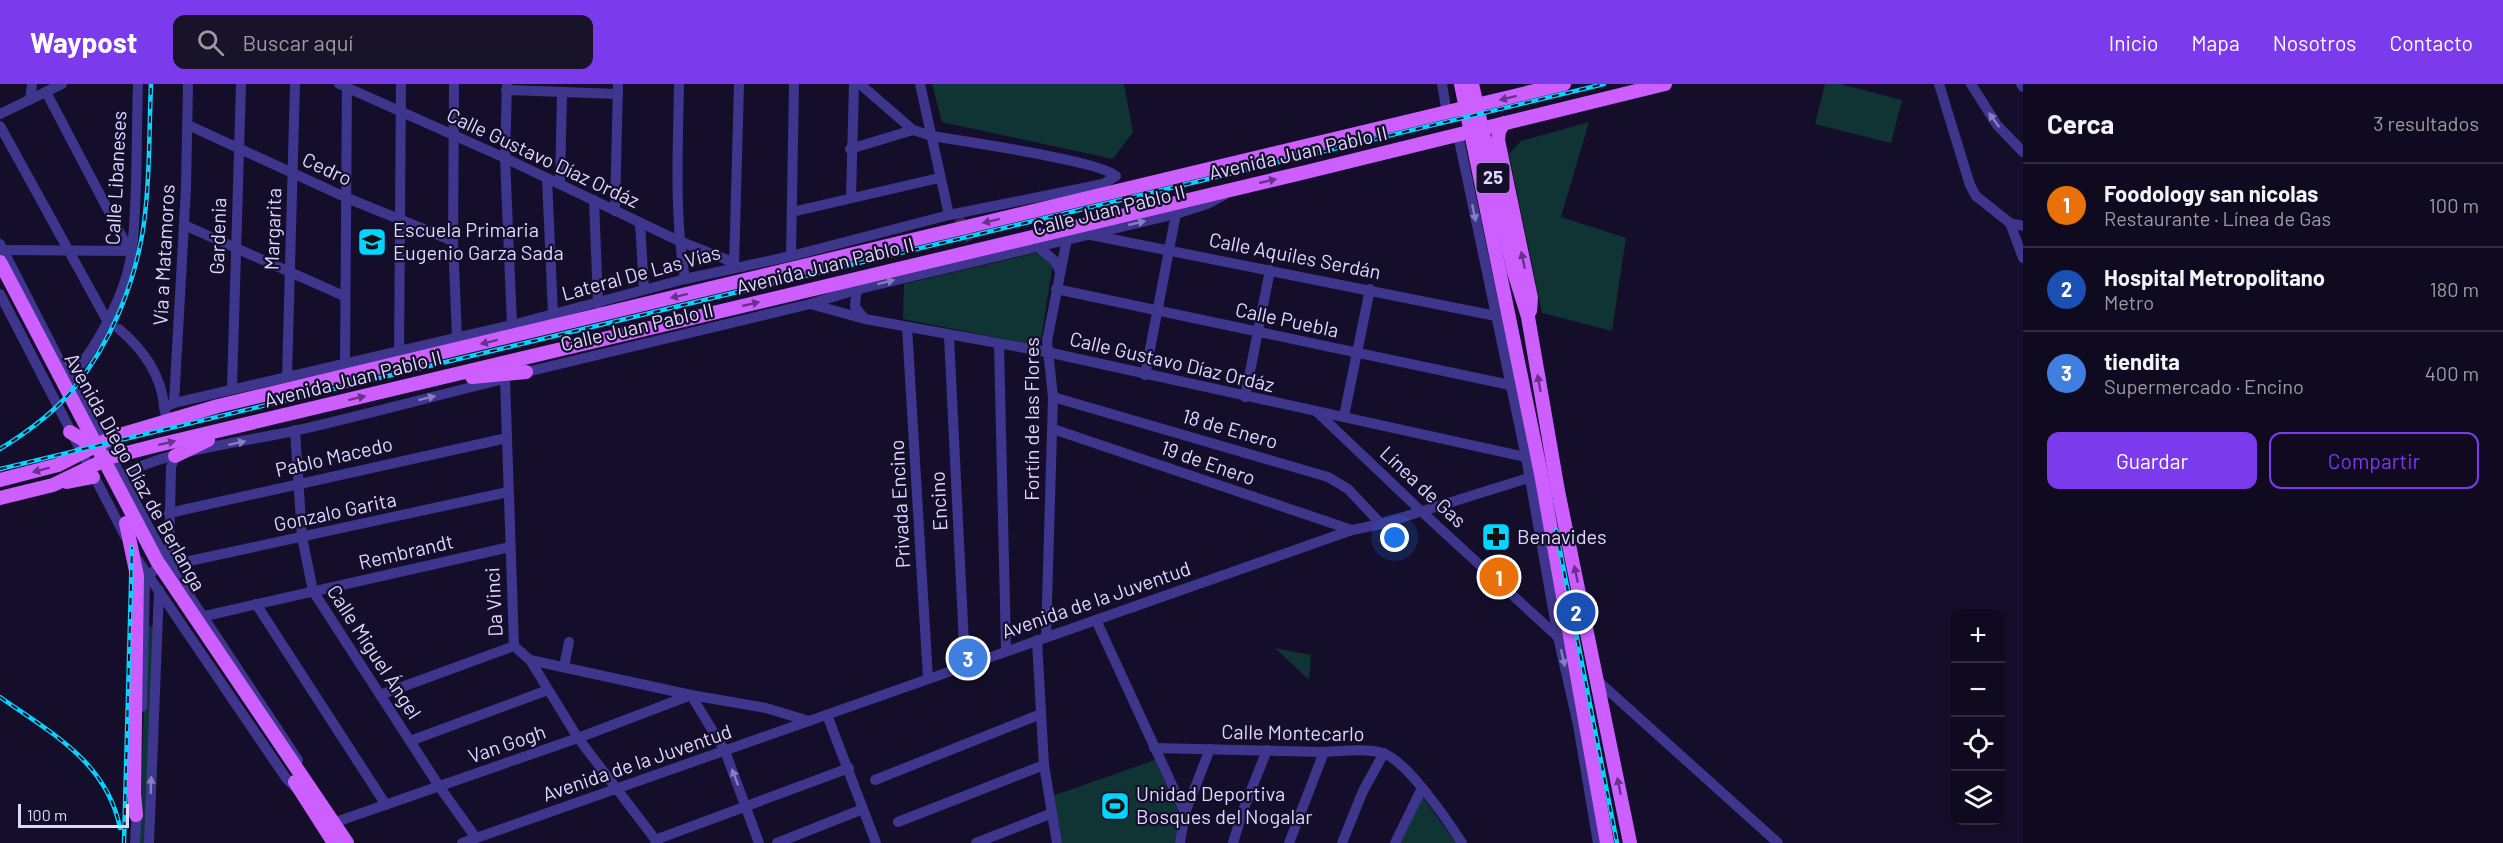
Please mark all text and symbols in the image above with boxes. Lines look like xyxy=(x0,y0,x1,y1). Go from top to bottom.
search box xyxy=(173,15,593,69)
text: Waypost xyxy=(30,25,137,59)
icon: search xyxy=(194,26,227,59)
text: Buscar aquí xyxy=(242,29,353,55)
text: Inicio xyxy=(2109,30,2159,55)
text: Mapa xyxy=(2192,30,2240,55)
text: Nosotros xyxy=(2273,30,2356,55)
text: Contacto xyxy=(2389,30,2473,55)
one-way arrow xyxy=(1499,94,1517,104)
street label: Calle Gustavo Díaz Ordáz xyxy=(443,102,643,212)
text: Cerca xyxy=(2047,108,2114,139)
street label: Calle Libaneses xyxy=(99,110,131,246)
text: 3 resultados xyxy=(2373,111,2479,135)
one-way arrow xyxy=(1989,112,2001,127)
street label: Avenida Juan Pablo II xyxy=(1206,120,1389,184)
street label: Cedro xyxy=(299,146,356,190)
road number: 25 xyxy=(1476,163,1510,193)
one-way arrow xyxy=(1259,176,1278,185)
street label: Calle Juan Pablo II xyxy=(1030,179,1187,240)
text: Foodology san nicolas xyxy=(2104,180,2318,206)
street label: Vía a Matamoros xyxy=(147,184,179,326)
street label: Margarita xyxy=(259,187,285,271)
text: 1 xyxy=(2063,193,2070,217)
text: 100 m xyxy=(2429,193,2479,217)
street label: Gardenia xyxy=(204,197,230,275)
one-way arrow xyxy=(1470,204,1479,223)
text: Restaurante · Línea de Gas xyxy=(2104,206,2331,230)
place label: Escuela Primaria Eugenio Garza Sada xyxy=(393,217,564,264)
one-way arrow xyxy=(982,217,1000,227)
one-way arrow xyxy=(1128,217,1146,227)
school or university icon: Escuela Primaria Eugenio Garza Sada xyxy=(356,226,388,258)
street label: Calle Aquiles Serdán xyxy=(1207,227,1383,283)
street label: Avenida Juan Pablo II xyxy=(733,231,916,299)
street label: Lateral De Las Vías xyxy=(559,239,723,305)
one-way arrow xyxy=(1518,251,1527,270)
text: Hospital Metropolitano xyxy=(2104,264,2325,290)
one-way arrow xyxy=(877,277,895,287)
text: 2 xyxy=(2061,277,2072,301)
text: 180 m xyxy=(2430,277,2479,301)
text: Metro xyxy=(2104,290,2154,314)
one-way arrow xyxy=(670,291,688,301)
street label: Calle Puebla xyxy=(1233,296,1341,342)
street label: Calle Juan Pablo II xyxy=(558,297,716,355)
one-way arrow xyxy=(742,299,760,309)
street label: Calle Gustavo Díaz Ordáz xyxy=(1067,326,1277,396)
one-way arrow xyxy=(480,337,499,347)
street label: Fortín de las Flores xyxy=(1019,337,1043,501)
street label: Avenida Juan Pablo II xyxy=(261,344,444,412)
street label: Avenida Diego Díaz de Berlanga xyxy=(60,348,211,595)
text: tiendita xyxy=(2104,348,2180,374)
text: 3 xyxy=(2061,361,2072,385)
text: 400 m xyxy=(2425,361,2479,385)
one-way arrow xyxy=(1534,373,1543,392)
text: Supermercado · Encino xyxy=(2104,374,2304,398)
one-way arrow xyxy=(348,392,366,402)
one-way arrow xyxy=(417,392,436,402)
street label: 18 de Enero xyxy=(1180,403,1281,453)
street label: Pablo Macedo xyxy=(273,431,395,481)
button: Guardar xyxy=(2047,432,2257,489)
button: Compartir xyxy=(2269,432,2479,489)
street label: 19 de Enero xyxy=(1158,435,1259,489)
one-way arrow xyxy=(158,437,177,447)
one-way arrow xyxy=(228,437,246,447)
street label: Privada Encino xyxy=(884,439,914,569)
street label: Línea de Gas xyxy=(1376,440,1472,532)
one-way arrow xyxy=(32,465,51,475)
street label: Encino xyxy=(924,471,952,532)
street label: Gonzalo Garita xyxy=(271,486,398,536)
pharmacy icon: Benavides xyxy=(1480,521,1512,553)
your location xyxy=(1380,523,1409,552)
place label: Benavides xyxy=(1517,524,1607,548)
street label: Rembrandt xyxy=(356,528,456,574)
pin: 1 xyxy=(1480,554,1518,600)
street label: Avenida de la Juventud xyxy=(998,555,1193,643)
one-way arrow xyxy=(1571,564,1580,583)
street label: Da Vinci xyxy=(479,567,507,637)
street label: Calle Miguel Ángel xyxy=(323,580,427,723)
pin: 2 xyxy=(1556,590,1596,634)
map controls xyxy=(1951,609,2005,825)
button: + xyxy=(1951,609,2005,663)
pin: 3 xyxy=(948,636,988,680)
one-way arrow xyxy=(1559,649,1568,668)
button: − xyxy=(1951,663,2005,717)
button: locate xyxy=(1951,717,2005,771)
street label: Avenida de la Juventud xyxy=(539,718,734,806)
street label: Van Gogh xyxy=(465,719,549,767)
street label: Calle Montecarlo xyxy=(1221,719,1365,745)
one-way arrow xyxy=(729,768,739,786)
button: layers xyxy=(1951,771,2005,825)
one-way arrow xyxy=(147,775,156,794)
one-way arrow xyxy=(1614,776,1623,795)
place label: Unidad Deportiva Bosques del Nogalar xyxy=(1136,781,1313,828)
sports icon: Unidad Deportiva Bosques del Nogalar xyxy=(1099,790,1131,822)
scale bar xyxy=(18,801,129,828)
text: 100 m xyxy=(27,805,67,824)

